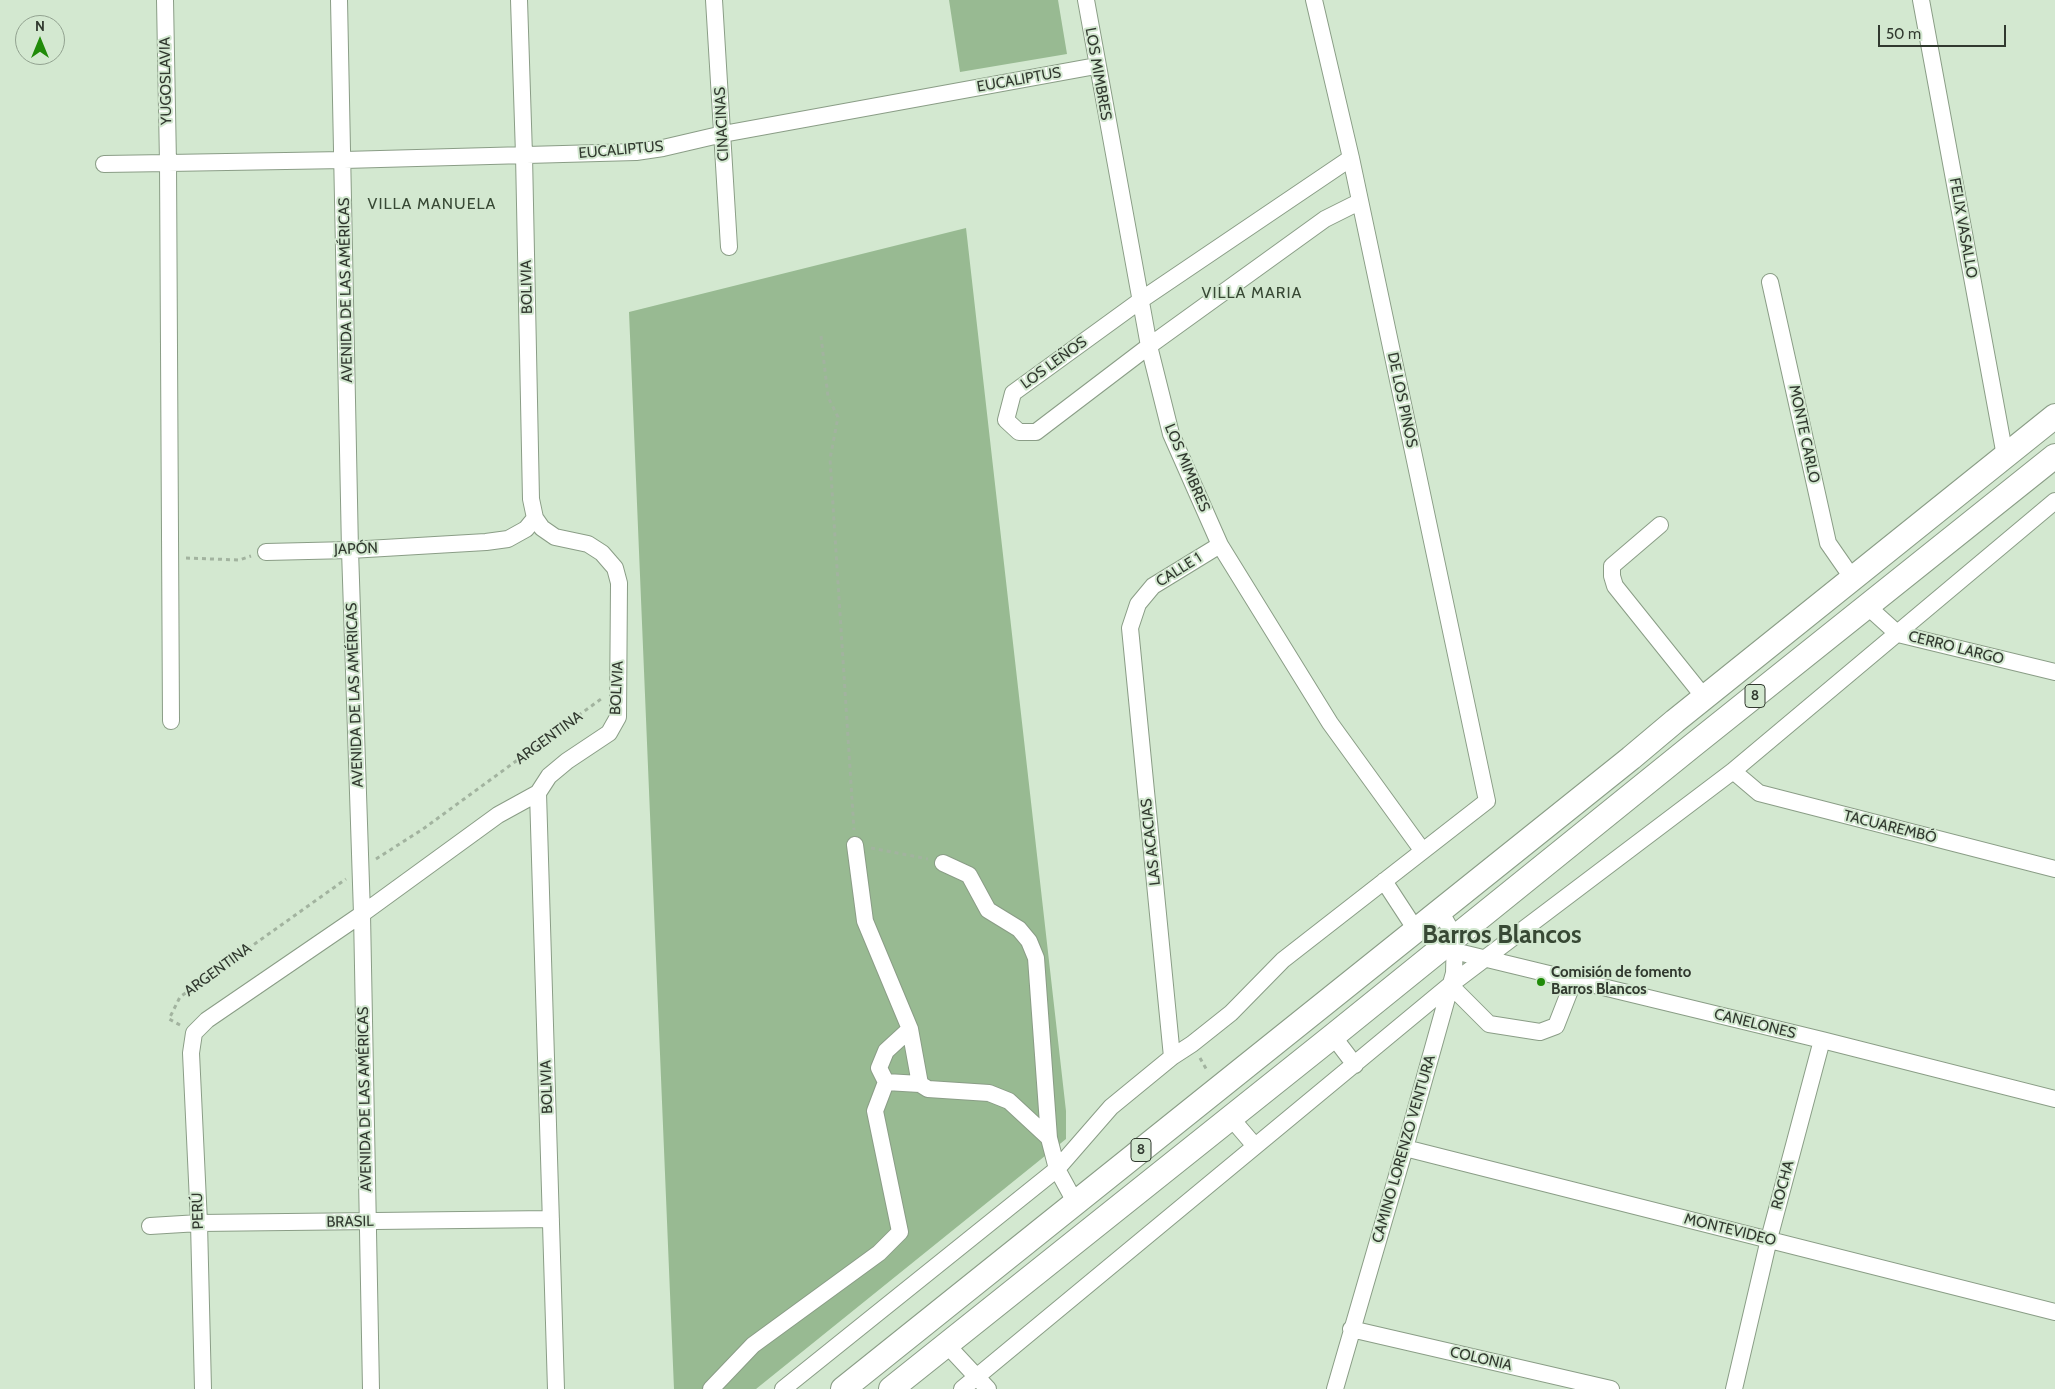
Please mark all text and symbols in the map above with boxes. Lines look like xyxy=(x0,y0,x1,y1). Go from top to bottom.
north arrow xyxy=(15,15,65,65)
scale bar xyxy=(1880,15,2008,47)
text: N xyxy=(35,17,45,35)
text: 50 m xyxy=(1886,25,1921,43)
street label: LOS MIMBRES xyxy=(1081,26,1115,122)
street label: YUGOSLAVIA xyxy=(156,37,176,125)
street label: EUCALIPTUS xyxy=(975,64,1063,96)
street label: CINACINAS xyxy=(711,86,733,162)
street label: EUCALIPTUS xyxy=(578,137,664,163)
street label: FELIX VASALLO xyxy=(1945,176,1981,280)
district label: VILLA MANUELA xyxy=(366,194,498,214)
street label: AVENIDA DE LAS AMÉRICAS xyxy=(335,197,357,383)
street label: BOLIVIA xyxy=(518,260,536,314)
district label: VILLA MARIA xyxy=(1200,283,1304,303)
street label: LOS LEÑOS xyxy=(1017,333,1091,393)
street label: DE LOS PINOS xyxy=(1383,351,1421,449)
street label: MONTE CARLO xyxy=(1785,383,1823,485)
street label: LOS MIMBRES xyxy=(1160,421,1214,515)
street label: JAPÓN xyxy=(334,539,378,559)
street label: CALLE 1 xyxy=(1153,549,1205,591)
street label: AVENIDA DE LAS AMÉRICAS xyxy=(343,602,367,788)
street label: CERRO LARGO xyxy=(1906,627,2006,669)
street label: BOLIVIA xyxy=(607,661,627,715)
road number: 8 xyxy=(1745,684,1765,708)
street label: ARGENTINA xyxy=(512,708,586,768)
street label: LAS ACACIAS xyxy=(1137,798,1165,886)
street label: TACUAREMBÓ xyxy=(1842,807,1938,847)
district label: Barros Blancos xyxy=(1422,921,1582,951)
street label: ARGENTINA xyxy=(181,940,255,1000)
place label: Comisión de fomento Barros Blancos xyxy=(1551,964,1691,999)
marker: Comisión de fomento Barros Blancos xyxy=(1535,976,1547,988)
street label: CANELONES xyxy=(1712,1005,1798,1043)
street label: AVENIDA DE LAS AMÉRICAS xyxy=(354,1006,376,1192)
street label: CAMINO LORENZO VENTURA xyxy=(1369,1053,1439,1245)
street label: BOLIVIA xyxy=(537,1060,557,1114)
road number: 8 xyxy=(1131,1138,1151,1162)
street label: ROCHA xyxy=(1768,1159,1798,1211)
street label: PERÚ xyxy=(188,1192,208,1230)
street label: MONTEVIDEO xyxy=(1682,1210,1778,1250)
street label: BRASIL xyxy=(326,1213,374,1231)
street label: COLONIA xyxy=(1448,1343,1514,1375)

